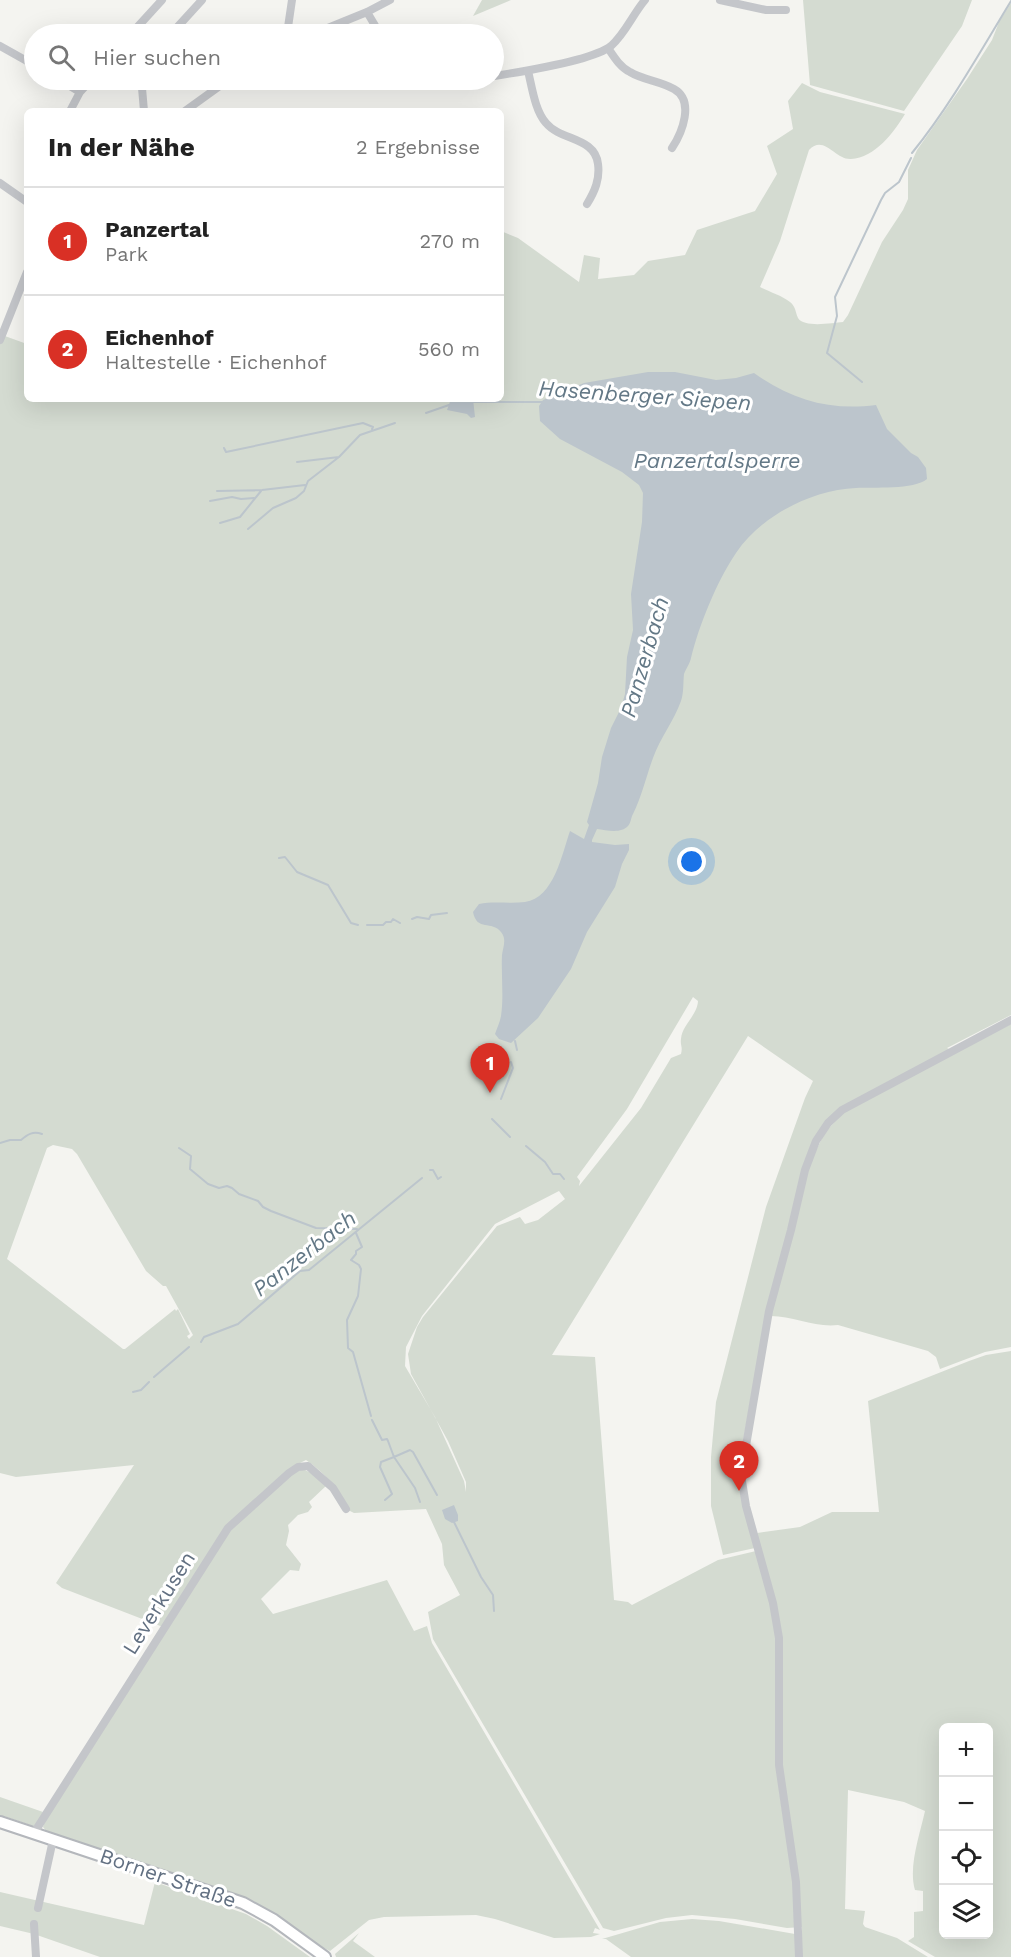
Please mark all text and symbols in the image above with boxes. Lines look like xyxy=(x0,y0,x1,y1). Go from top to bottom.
search box xyxy=(24,24,504,90)
icon: search xyxy=(45,41,78,74)
text: Hier suchen xyxy=(93,45,221,70)
text: In der Nähe xyxy=(48,132,195,162)
text: 2 Ergebnisse xyxy=(356,135,480,159)
text: Panzertal xyxy=(105,217,209,242)
text: 1 xyxy=(63,229,72,253)
text: 270 m xyxy=(420,229,480,253)
text: Park xyxy=(105,242,148,266)
text: Eichenhof xyxy=(105,325,214,350)
text: 2 xyxy=(62,337,73,361)
text: 560 m xyxy=(418,337,480,361)
text: Haltestelle · Eichenhof xyxy=(105,350,327,374)
water label: Hasenberger Siepen xyxy=(538,376,752,415)
water label: Panzertalsperre xyxy=(634,448,800,473)
water label: Panzerbach xyxy=(615,594,674,720)
your location xyxy=(677,847,706,876)
pin: 1 xyxy=(470,1044,510,1093)
water label: Panzerbach xyxy=(248,1205,361,1301)
pin: 2 xyxy=(720,1442,758,1491)
street label: Leverkusen xyxy=(117,1547,200,1659)
map controls xyxy=(939,1723,993,1939)
button: + xyxy=(939,1723,993,1777)
button: − xyxy=(939,1777,993,1831)
button: locate xyxy=(939,1831,993,1885)
street label: Borner Straße xyxy=(97,1842,240,1913)
button: layers xyxy=(939,1885,993,1939)

